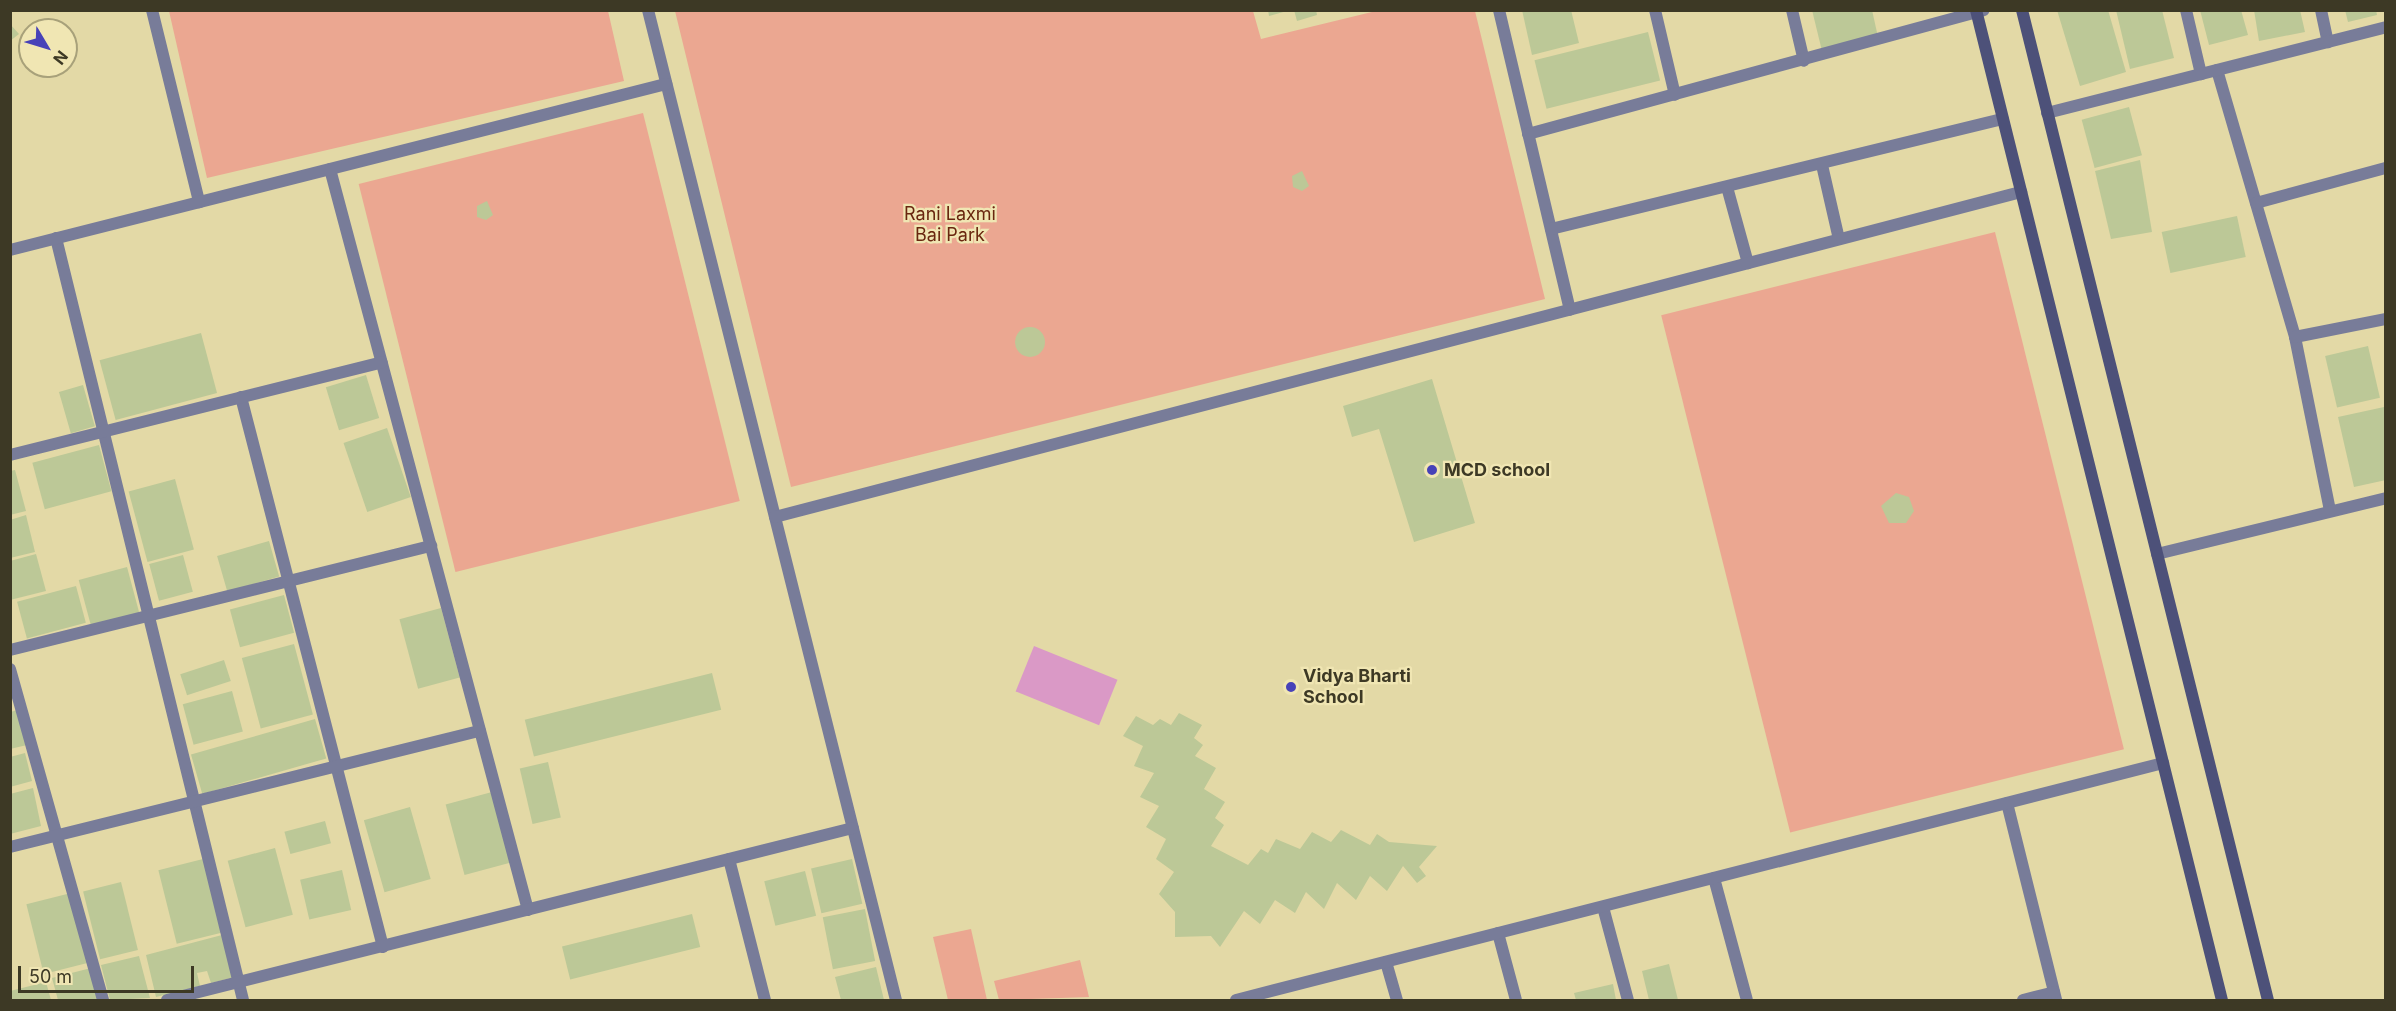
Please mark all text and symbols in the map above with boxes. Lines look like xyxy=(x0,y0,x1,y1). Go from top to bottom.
north arrow xyxy=(18,18,78,78)
text: N xyxy=(49,47,72,69)
park label: Rani Laxmi Bai Park xyxy=(904,204,996,246)
place label: MCD school xyxy=(1444,459,1550,481)
marker: MCD school xyxy=(1425,463,1439,477)
place label: Vidya Bharti School xyxy=(1303,666,1411,708)
marker: Vidya Bharti School xyxy=(1284,680,1298,694)
scale bar xyxy=(21,954,196,992)
text: 50 m xyxy=(29,966,72,987)

